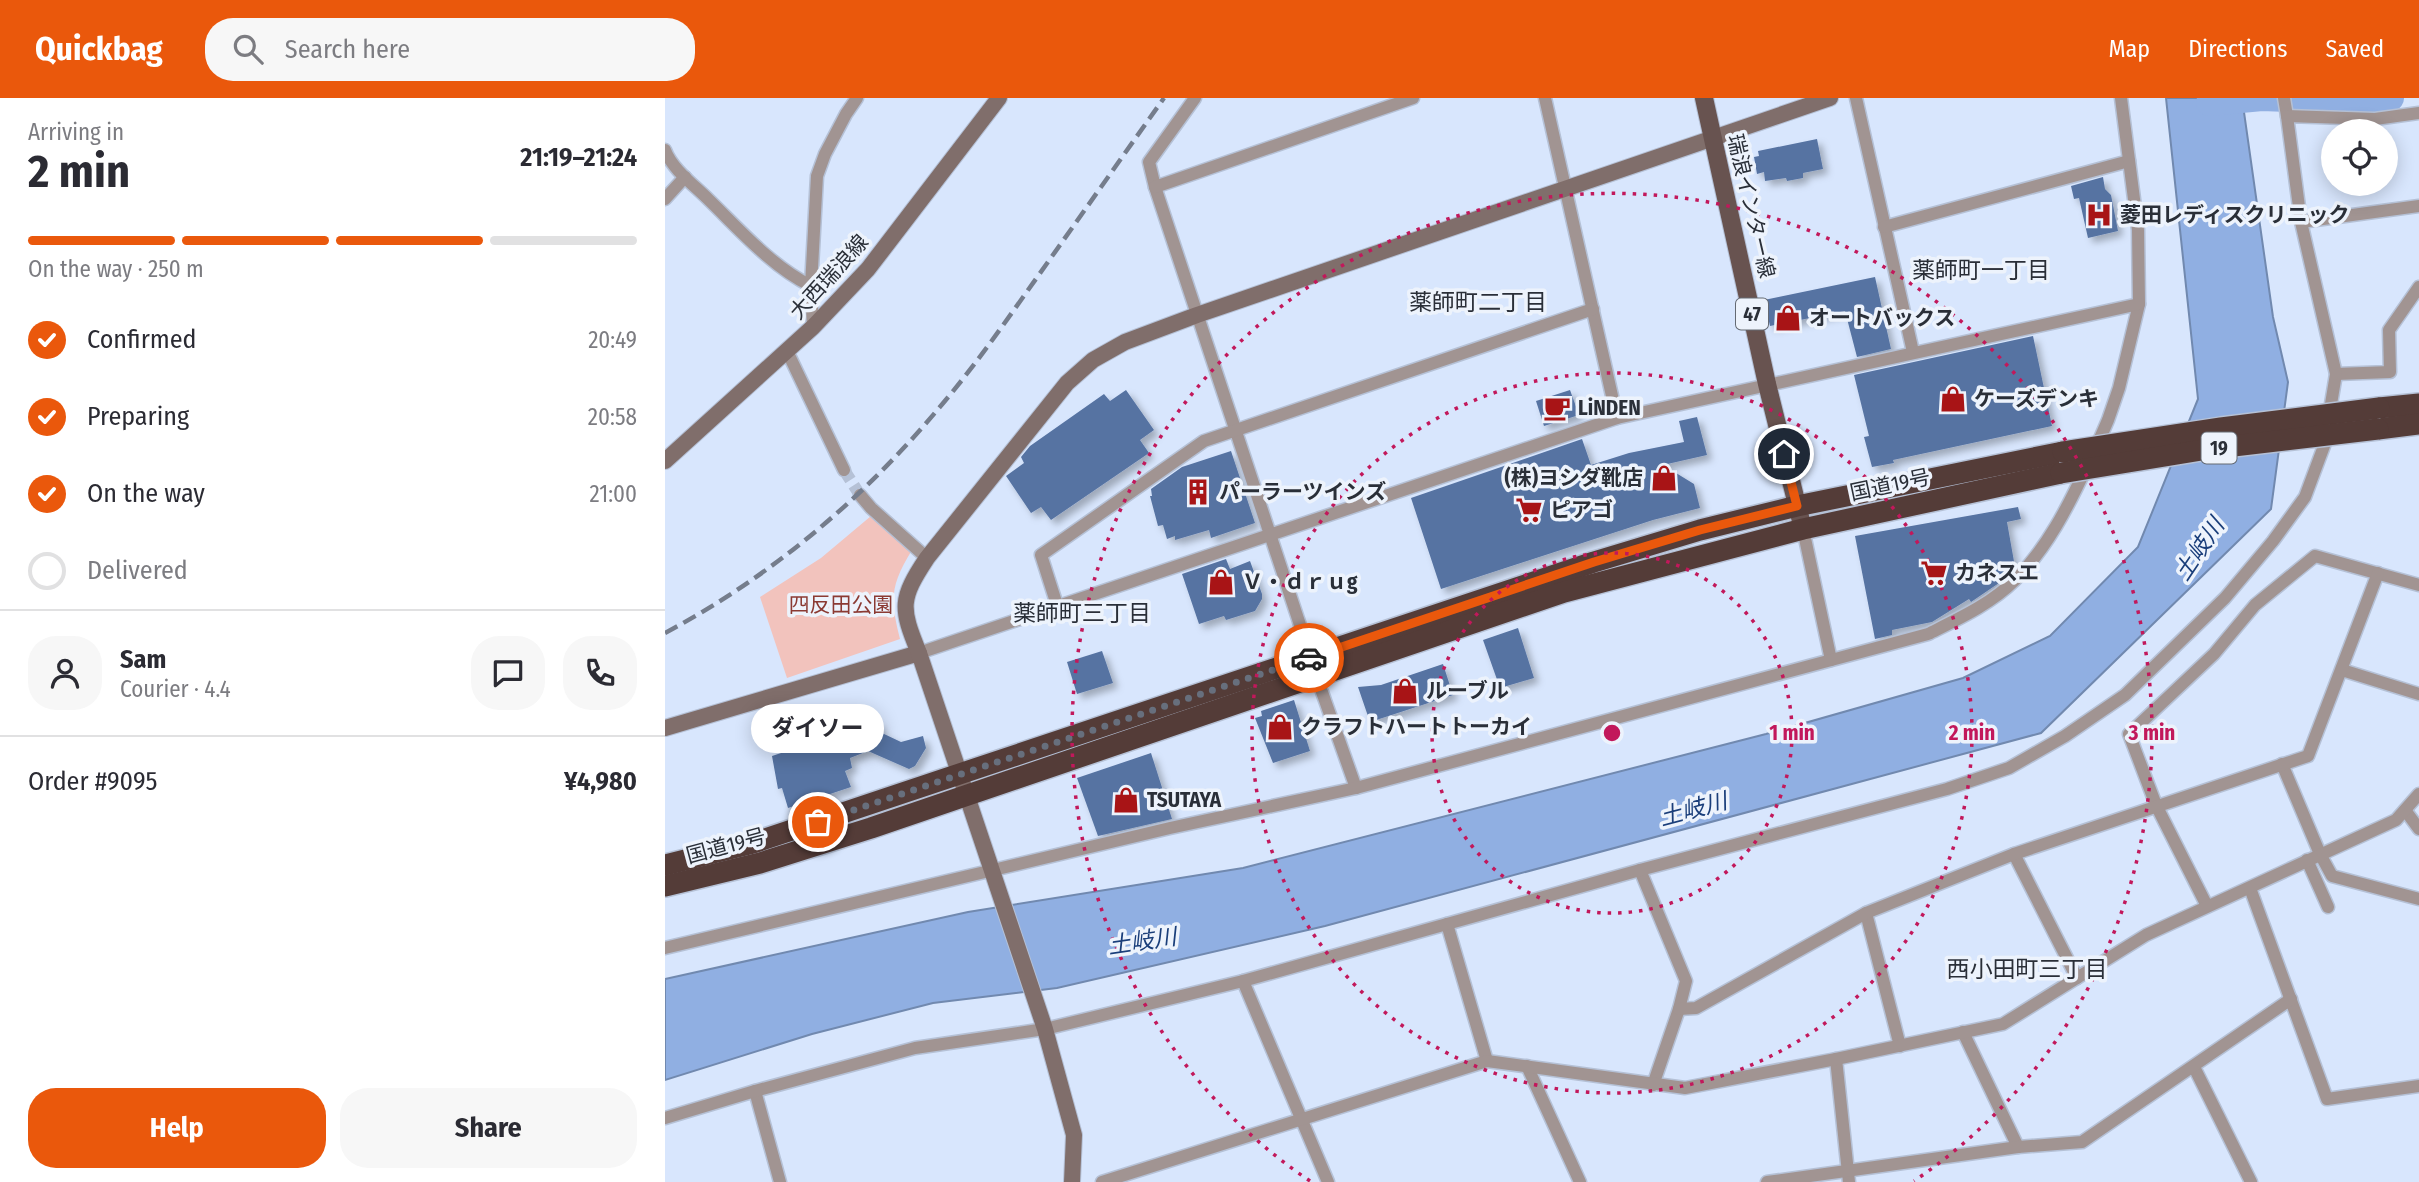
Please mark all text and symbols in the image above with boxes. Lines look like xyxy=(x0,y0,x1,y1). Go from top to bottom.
search box xyxy=(205,18,695,81)
text: Quickbag xyxy=(35,29,163,69)
icon: search xyxy=(229,30,267,68)
text: Search here xyxy=(285,34,410,65)
text: Map xyxy=(2109,35,2150,63)
text: Directions xyxy=(2188,35,2287,63)
text: Saved xyxy=(2325,35,2384,63)
text: Arriving in xyxy=(28,118,124,146)
map controls xyxy=(2321,119,2398,196)
button: locate xyxy=(2321,119,2398,196)
street label: 瑞浪インター線 xyxy=(1722,131,1780,281)
text: 21:19–21:24 xyxy=(520,142,637,173)
text: 2 min xyxy=(28,144,130,199)
hospital icon: 菱田レディスクリニック xyxy=(2084,200,2114,230)
place label: 菱田レディスクリニック xyxy=(2120,202,2350,228)
street label: 大西瑞浪線 xyxy=(784,229,874,325)
text: On the way · 250 m xyxy=(28,255,204,283)
district label: 薬師町一丁目 xyxy=(1912,256,2050,284)
district label: 薬師町二丁目 xyxy=(1409,288,1547,316)
road number: 47 xyxy=(1736,298,1768,330)
shop icon: オートバックス xyxy=(1773,303,1803,333)
place label: オートバックス xyxy=(1809,305,1955,331)
icon: check xyxy=(28,321,66,359)
text: Confirmed xyxy=(87,324,197,355)
text: 20:49 xyxy=(588,326,637,354)
shop icon: ケーズデンキ xyxy=(1938,384,1968,414)
place label: ケーズデンキ xyxy=(1974,386,2099,412)
cafe icon: LiNDEN xyxy=(1542,393,1572,423)
place label: LiNDEN xyxy=(1578,395,1641,421)
icon: check xyxy=(28,398,66,436)
text: Preparing xyxy=(87,401,189,432)
text: 20:58 xyxy=(588,403,637,431)
pin xyxy=(1754,424,1814,484)
road number: 19 xyxy=(2201,432,2237,464)
icon: home xyxy=(1765,435,1803,473)
shop icon: (株)ヨシダ靴店 xyxy=(1649,463,1679,493)
street label: 国道19号 xyxy=(1847,464,1933,506)
place label: (株)ヨシダ靴店 xyxy=(1504,465,1643,491)
icon: check xyxy=(28,475,66,513)
building icon: パーラーツインズ xyxy=(1183,477,1213,507)
text: On the way xyxy=(87,478,205,509)
place label: パーラーツインズ xyxy=(1219,479,1386,505)
text: 21:00 xyxy=(590,480,637,508)
supermarket icon: ピアゴ xyxy=(1514,495,1544,525)
place label: ピアゴ xyxy=(1550,497,1613,523)
water label: 土岐川 xyxy=(2168,510,2232,585)
text: Delivered xyxy=(87,555,188,586)
supermarket icon: カネスエ xyxy=(1919,558,1949,588)
place label: カネスエ xyxy=(1955,560,2039,586)
shop icon: Ｖ・ｄｒｕg xyxy=(1206,567,1236,597)
place label: Ｖ・ｄｒｕg xyxy=(1242,569,1358,595)
park label: 四反田公園 xyxy=(789,592,894,618)
district label: 薬師町三丁目 xyxy=(1013,599,1151,627)
courier xyxy=(1274,623,1344,693)
button: person xyxy=(28,636,102,710)
button: chat xyxy=(471,636,545,710)
button: phone xyxy=(563,636,637,710)
icon: car xyxy=(1290,639,1328,677)
text: Sam xyxy=(120,644,166,675)
text: Courier · 4.4 xyxy=(120,675,231,703)
shop icon: ルーブル xyxy=(1390,676,1420,706)
place label: ルーブル xyxy=(1426,678,1509,704)
callout: ダイソー xyxy=(751,703,885,752)
shop icon: クラフトハートトーカイ xyxy=(1265,712,1295,742)
text: ダイソー xyxy=(772,714,864,742)
place label: クラフトハートトーカイ xyxy=(1301,714,1532,740)
text: 1 min xyxy=(1769,720,1815,746)
text: 2 min xyxy=(1948,720,1995,746)
text: 3 min xyxy=(2128,720,2175,746)
centre of rings xyxy=(1600,721,1624,745)
text: Order #9095 xyxy=(28,766,157,797)
text: ¥4,980 xyxy=(564,766,637,797)
shop icon: TSUTAYA xyxy=(1111,785,1141,815)
water label: 土岐川 xyxy=(1656,786,1733,831)
place label: TSUTAYA xyxy=(1147,787,1222,813)
pin xyxy=(788,792,848,852)
icon: bag xyxy=(799,803,837,841)
street label: 国道19号 xyxy=(683,823,769,869)
water label: 土岐川 xyxy=(1106,922,1181,960)
district label: 西小田町三丁目 xyxy=(1947,955,2108,983)
button: Help xyxy=(28,1088,326,1168)
button: Share xyxy=(340,1088,637,1168)

